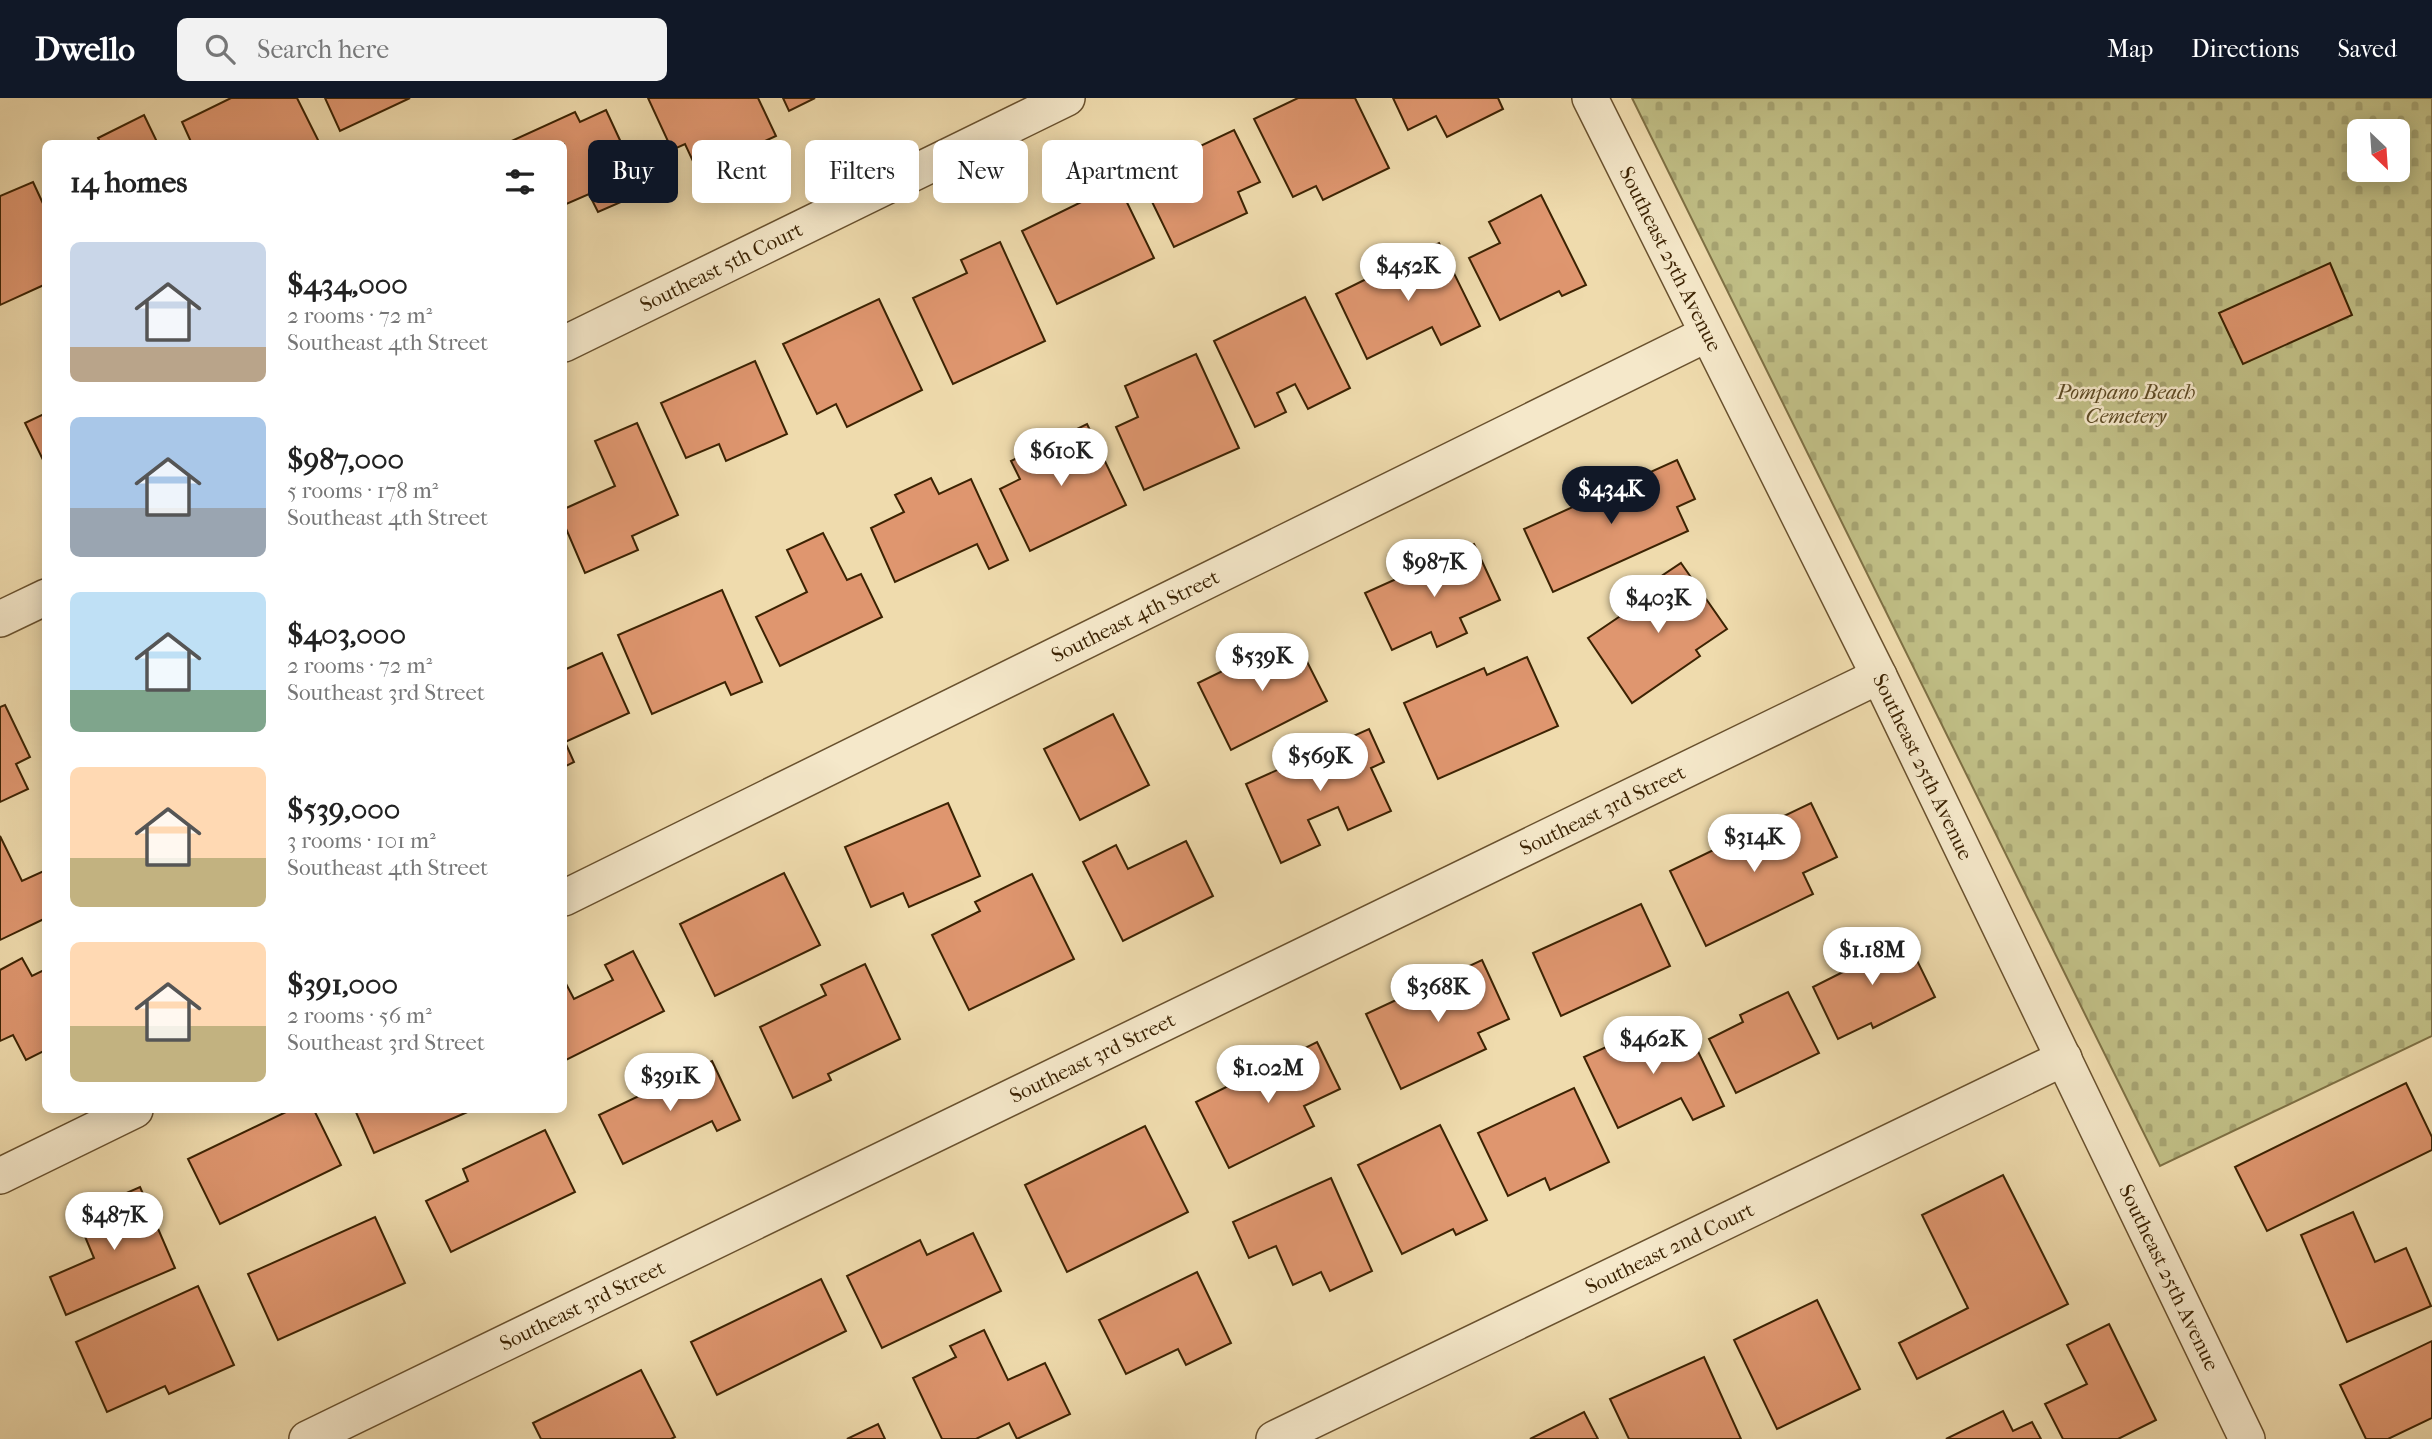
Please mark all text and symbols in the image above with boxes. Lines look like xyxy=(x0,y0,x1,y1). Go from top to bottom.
search box xyxy=(177,18,667,81)
text: Dwello xyxy=(35,30,135,69)
icon: search xyxy=(201,30,239,68)
text: Search here xyxy=(257,34,389,65)
text: Map xyxy=(2107,35,2153,63)
text: Directions xyxy=(2191,35,2299,63)
text: Saved xyxy=(2337,35,2397,63)
north arrow xyxy=(2347,119,2410,182)
map controls xyxy=(2347,119,2410,182)
chip: Buy xyxy=(588,140,678,203)
chip: Rent xyxy=(692,140,791,203)
chip: Filters xyxy=(805,140,919,203)
chip: New xyxy=(933,140,1028,203)
chip: Apartment xyxy=(1042,140,1203,203)
icon: filters xyxy=(501,163,539,201)
street label: Southeast 25th Avenue xyxy=(1614,163,1727,355)
text: 14 homes xyxy=(70,165,187,200)
street label: Southeast 5th Court xyxy=(636,217,807,317)
pin: $452K xyxy=(1359,244,1457,303)
text: $452K xyxy=(1376,252,1440,279)
text: $434,000 xyxy=(287,267,408,302)
icon: home xyxy=(126,270,210,354)
text: 2 rooms · 72 m² xyxy=(287,302,432,329)
text: Southeast 4th Street xyxy=(287,329,488,356)
park label: Pompano Beach Cemetery xyxy=(2056,380,2196,428)
pin: $610K xyxy=(1012,428,1110,488)
text: $610K xyxy=(1030,437,1092,464)
text: $987,000 xyxy=(287,442,404,477)
icon: home xyxy=(126,445,210,529)
pin: $434K xyxy=(1562,466,1660,526)
text: $434K xyxy=(1578,475,1644,502)
text: 5 rooms · 178 m² xyxy=(287,477,438,504)
text: Southeast 4th Street xyxy=(287,504,488,531)
pin: $987K xyxy=(1385,540,1483,599)
text: $987K xyxy=(1402,548,1466,575)
street label: Southeast 4th Street xyxy=(1047,564,1223,668)
pin: $403K xyxy=(1609,575,1707,635)
text: $403K xyxy=(1625,584,1691,611)
text: $403,000 xyxy=(287,617,406,652)
icon: home xyxy=(126,620,210,704)
pin: $539K xyxy=(1213,634,1311,693)
text: $539K xyxy=(1232,642,1292,669)
text: 2 rooms · 72 m² xyxy=(287,652,432,679)
street label: Southeast 25th Avenue xyxy=(1868,670,1978,864)
text: Southeast 3rd Street xyxy=(287,679,485,706)
pin: $569K xyxy=(1271,734,1369,793)
text: $569K xyxy=(1288,742,1352,769)
street label: Southeast 3rd Street xyxy=(1516,760,1690,861)
text: $539,000 xyxy=(287,792,400,827)
icon: home xyxy=(126,795,210,879)
pin: $314K xyxy=(1705,814,1803,874)
text: $314K xyxy=(1724,823,1784,850)
text: 3 rooms · 101 m² xyxy=(287,827,436,854)
text: Southeast 4th Street xyxy=(287,854,488,881)
pin: $1.18M xyxy=(1815,928,1929,987)
text: $1.18M xyxy=(1839,936,1905,963)
pin: $368K xyxy=(1389,964,1487,1024)
text: $391,000 xyxy=(287,967,398,1002)
icon: home xyxy=(126,970,210,1054)
text: $368K xyxy=(1407,973,1469,1000)
text: 2 rooms · 56 m² xyxy=(287,1002,432,1029)
street label: Southeast 3rd Street xyxy=(1006,1007,1179,1108)
pin: $462K xyxy=(1604,1016,1702,1076)
text: $462K xyxy=(1619,1025,1687,1052)
text: Southeast 3rd Street xyxy=(287,1029,485,1056)
pin: $1.02M xyxy=(1211,1046,1325,1105)
pin: $391K xyxy=(621,1054,719,1113)
text: $1.02M xyxy=(1233,1054,1303,1081)
text: $391K xyxy=(640,1062,700,1089)
street label: Southeast 25th Avenue xyxy=(2114,1180,2224,1374)
pin: $487K xyxy=(65,1192,163,1252)
street label: Southeast 2nd Court xyxy=(1581,1197,1758,1299)
text: $487K xyxy=(81,1201,147,1228)
street label: Southeast 3rd Street xyxy=(496,1255,669,1356)

